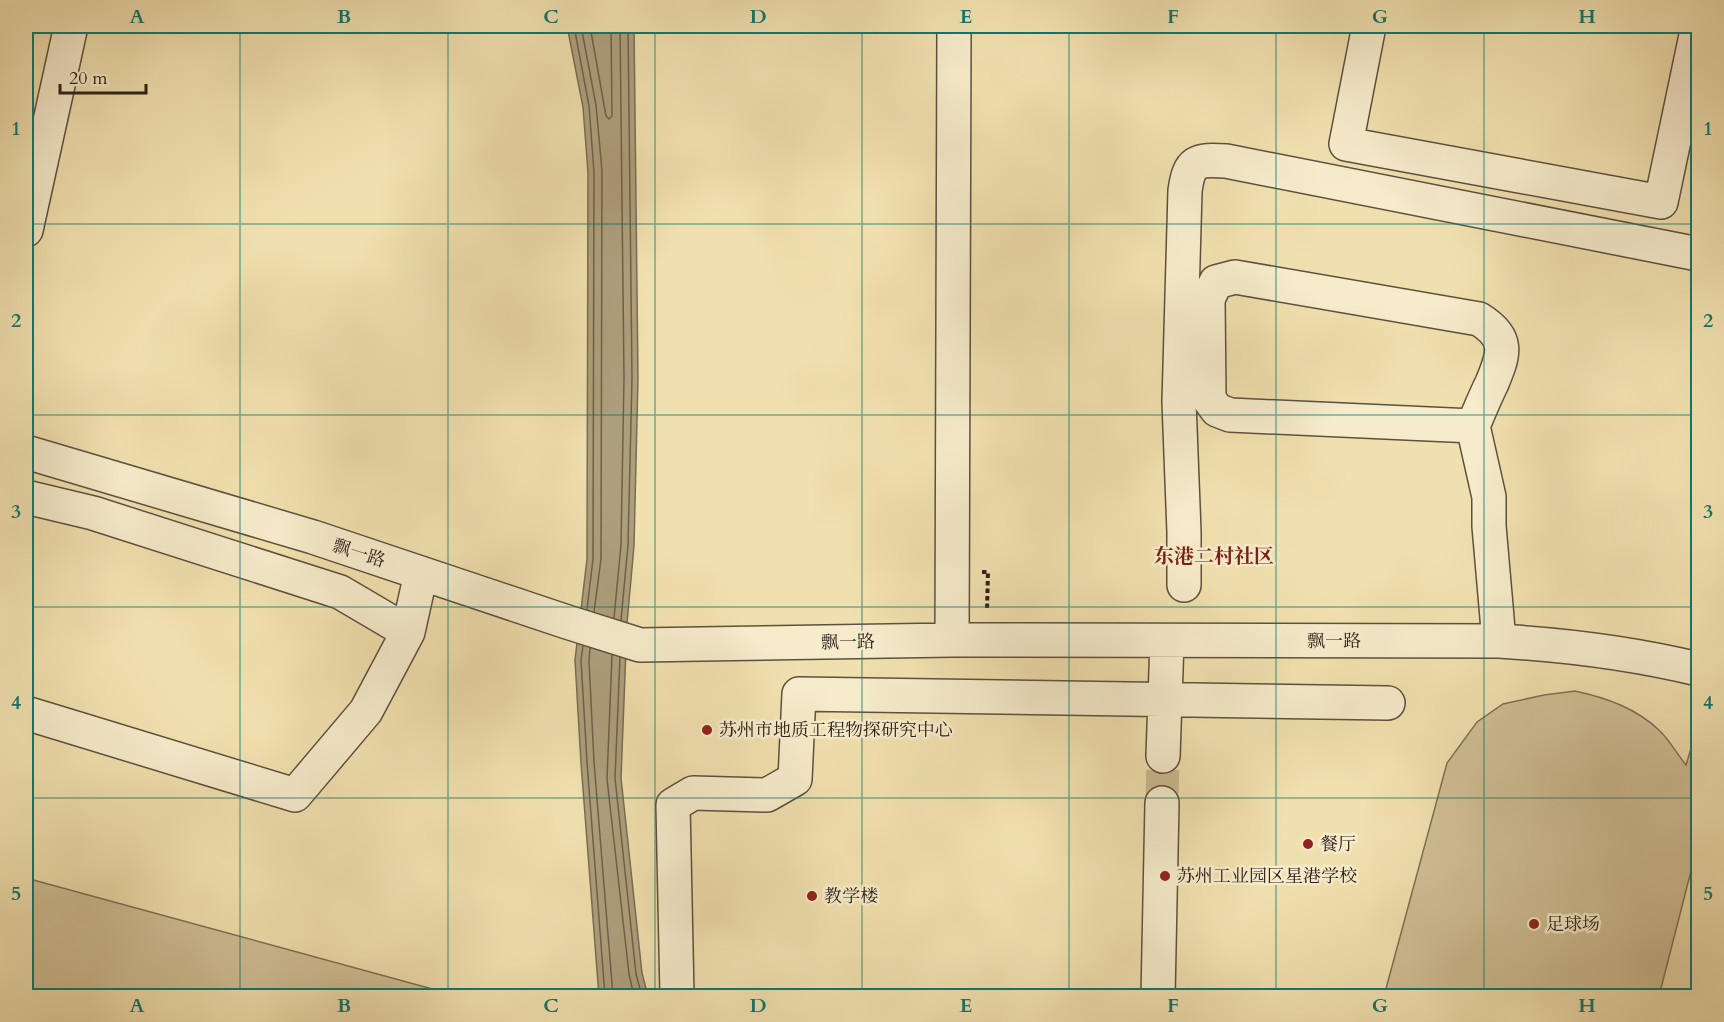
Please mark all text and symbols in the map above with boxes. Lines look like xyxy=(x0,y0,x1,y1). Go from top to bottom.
text: A xyxy=(129,3,145,30)
text: B xyxy=(337,3,351,30)
text: C xyxy=(543,3,559,30)
text: D xyxy=(749,3,767,30)
text: E xyxy=(960,3,972,30)
text: F xyxy=(1167,3,1179,30)
text: G xyxy=(1372,3,1388,30)
text: H xyxy=(1578,3,1596,30)
scale bar xyxy=(60,57,146,95)
text: 20 m xyxy=(69,66,108,91)
text: 1 xyxy=(11,115,21,142)
text: 1 xyxy=(1703,115,1713,142)
text: 2 xyxy=(11,307,21,334)
text: 2 xyxy=(1703,307,1713,334)
text: 3 xyxy=(11,498,21,525)
text: 3 xyxy=(1703,498,1713,525)
street label: 飘一路 xyxy=(329,533,388,574)
district label: 东港二村社区 xyxy=(1154,543,1274,570)
street label: 飘一路 xyxy=(1307,629,1361,654)
street label: 飘一路 xyxy=(821,630,875,655)
text: 4 xyxy=(11,689,21,716)
text: 4 xyxy=(1703,689,1713,716)
place label: 苏州市地质工程物探研究中心 xyxy=(719,718,953,743)
marker: 苏州市地质工程物探研究中心 xyxy=(700,723,714,737)
place label: 餐厅 xyxy=(1320,832,1356,857)
marker: 餐厅 xyxy=(1301,837,1315,851)
place label: 苏州工业园区星港学校 xyxy=(1177,864,1357,889)
marker: 苏州工业园区星港学校 xyxy=(1158,869,1172,883)
text: 5 xyxy=(11,880,21,907)
text: 5 xyxy=(1703,880,1713,907)
place label: 教学楼 xyxy=(824,884,878,909)
marker: 教学楼 xyxy=(805,889,819,903)
place label: 足球场 xyxy=(1546,912,1600,937)
marker: 足球场 xyxy=(1527,917,1541,931)
text: A xyxy=(129,992,145,1019)
text: B xyxy=(337,992,351,1019)
text: C xyxy=(543,992,559,1019)
text: D xyxy=(749,992,767,1019)
text: E xyxy=(960,992,972,1019)
text: F xyxy=(1167,992,1179,1019)
text: G xyxy=(1372,992,1388,1019)
text: H xyxy=(1578,992,1596,1019)

